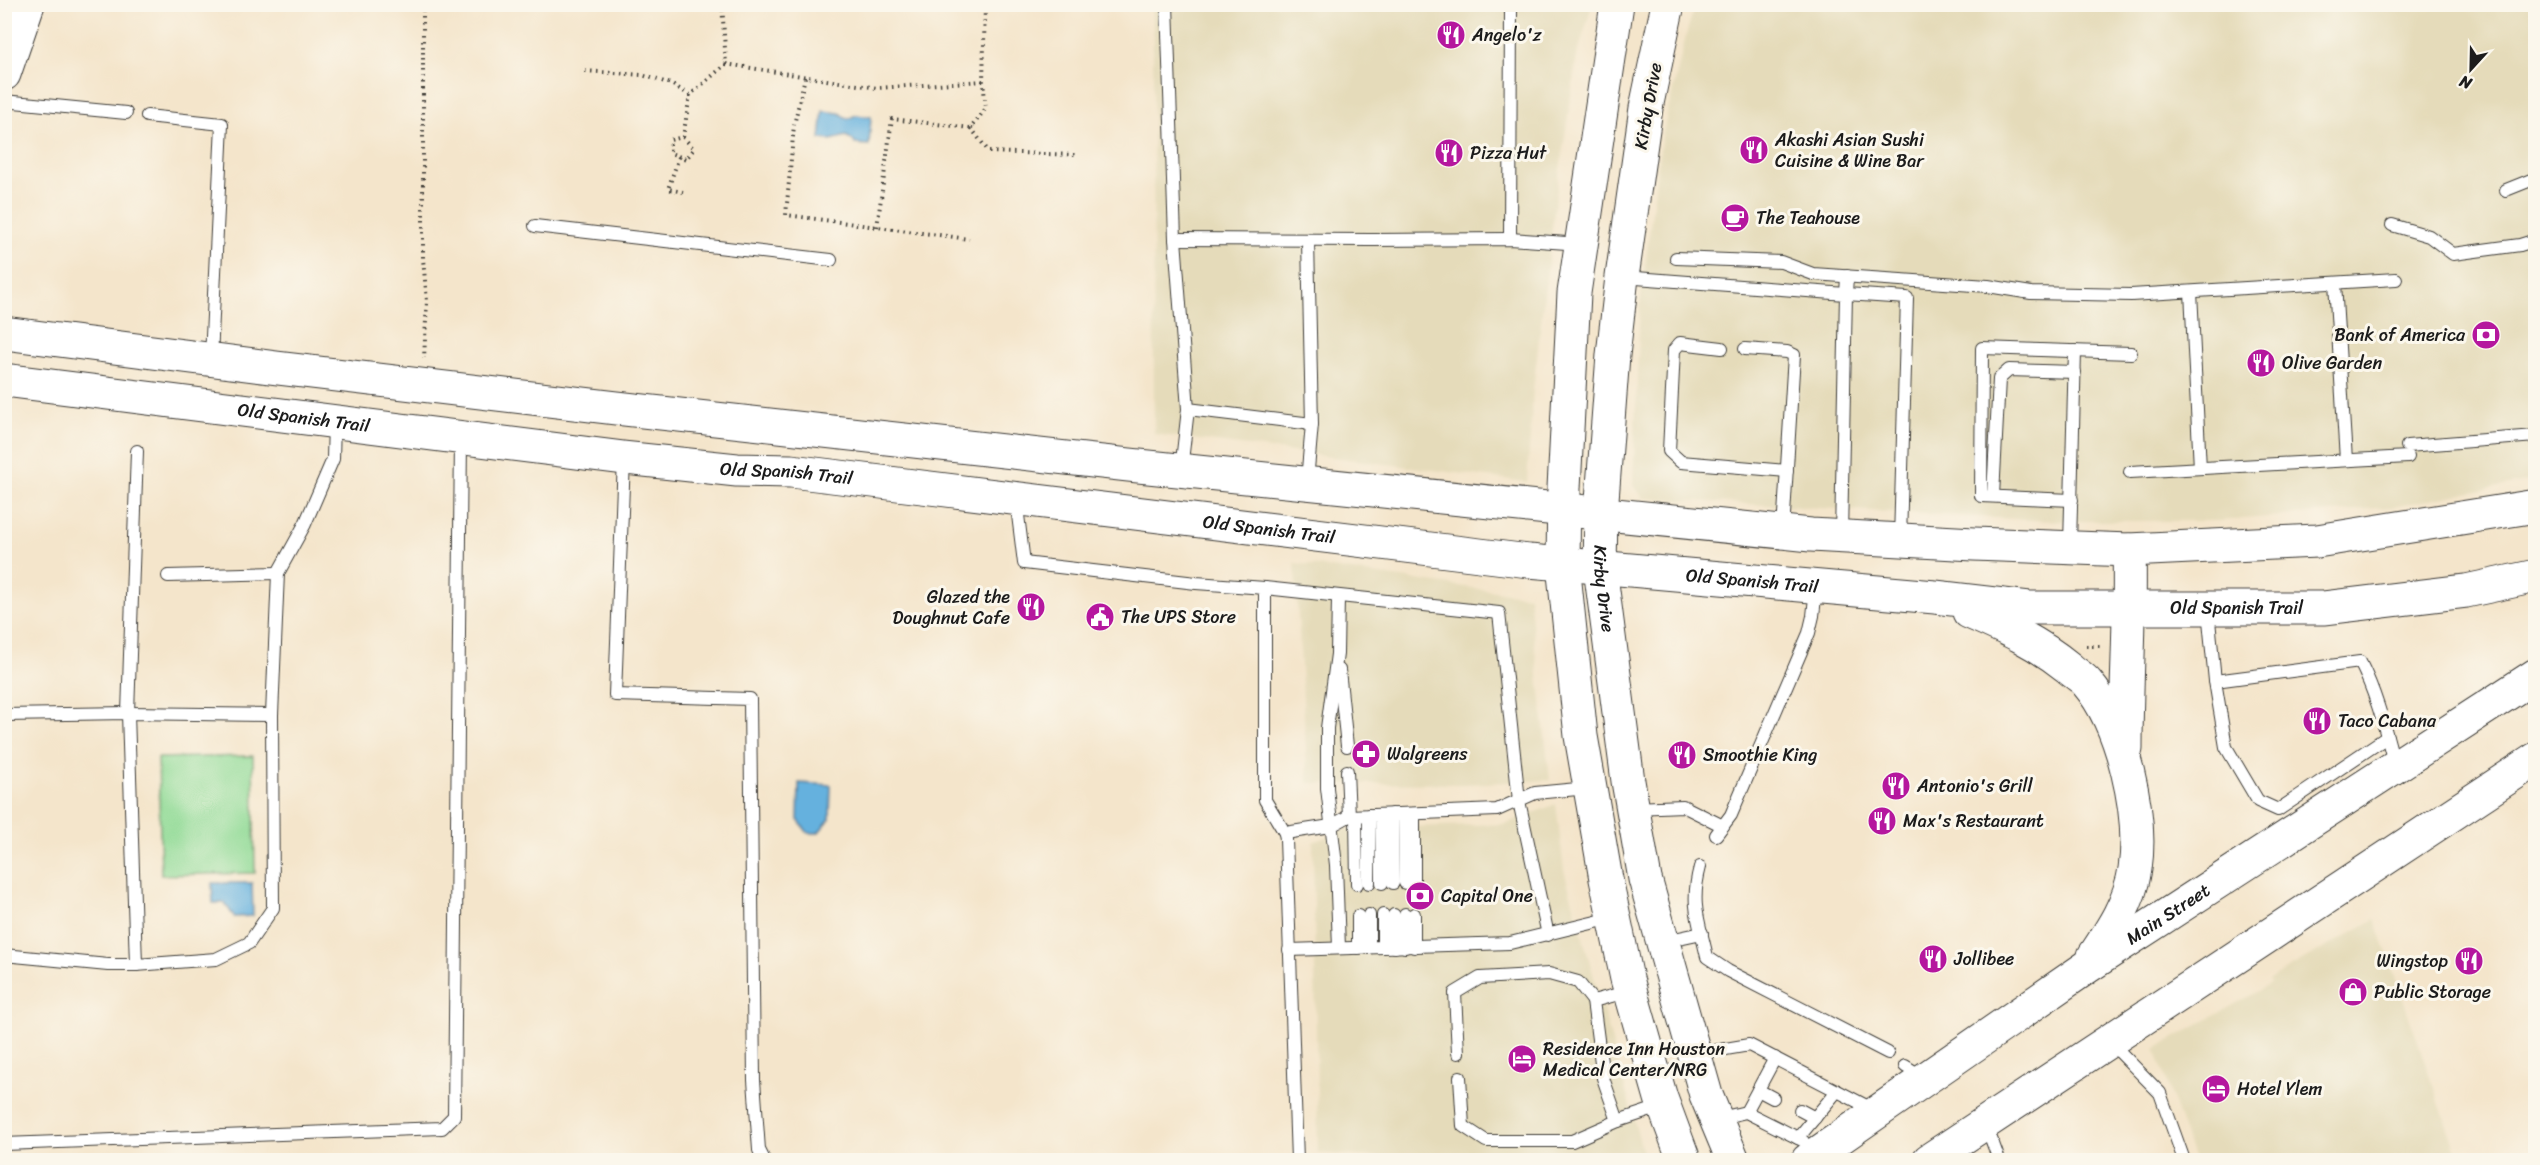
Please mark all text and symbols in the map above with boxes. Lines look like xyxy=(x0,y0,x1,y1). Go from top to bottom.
restaurant icon: Angelo'z xyxy=(1435,19,1467,51)
place label: Angelo'z xyxy=(1471,19,1542,51)
north arrow xyxy=(2441,39,2501,99)
street label: Kirby Drive xyxy=(1625,60,1671,152)
text: N xyxy=(2454,67,2477,98)
place label: Akashi Asian Sushi Cuisine & Wine Bar xyxy=(1774,124,1925,177)
restaurant icon: Akashi Asian Sushi Cuisine & Wine Bar xyxy=(1738,134,1770,166)
restaurant icon: Pizza Hut xyxy=(1433,137,1465,169)
place label: Pizza Hut xyxy=(1470,137,1547,169)
cafe icon: The Teahouse xyxy=(1719,202,1751,234)
place label: The Teahouse xyxy=(1756,202,1860,234)
place label: Bank of America xyxy=(2334,319,2466,351)
bank icon: Bank of America xyxy=(2470,319,2502,351)
restaurant icon: Olive Garden xyxy=(2245,347,2277,379)
place label: Olive Garden xyxy=(2282,347,2382,379)
street label: Old Spanish Trail xyxy=(236,394,372,442)
street label: Old Spanish Trail xyxy=(718,452,855,494)
street label: Old Spanish Trail xyxy=(1201,505,1338,553)
street label: Kirby Drive xyxy=(1584,545,1624,634)
street label: Old Spanish Trail xyxy=(1685,559,1821,603)
place label: Glazed the Doughnut Cafe xyxy=(893,581,1010,634)
restaurant icon: Glazed the Doughnut Cafe xyxy=(1015,591,1047,623)
street label: Old Spanish Trail xyxy=(2170,592,2304,624)
public building icon: The UPS Store xyxy=(1084,601,1116,633)
place label: The UPS Store xyxy=(1121,601,1236,633)
restaurant icon: Taco Cabana xyxy=(2301,705,2333,737)
place label: Taco Cabana xyxy=(2338,705,2437,737)
pharmacy icon: Walgreens xyxy=(1350,738,1382,770)
place label: Walgreens xyxy=(1387,738,1468,770)
restaurant icon: Smoothie King xyxy=(1666,739,1698,771)
place label: Smoothie King xyxy=(1703,739,1817,771)
restaurant icon: Antonio's Grill xyxy=(1880,770,1912,802)
place label: Antonio's Grill xyxy=(1916,770,2034,802)
restaurant icon: Max's Restaurant xyxy=(1866,805,1898,837)
place label: Max's Restaurant xyxy=(1903,805,2044,837)
street label: Main Street xyxy=(2119,875,2217,954)
bank icon: Capital One xyxy=(1404,880,1436,912)
place label: Capital One xyxy=(1441,880,1533,912)
restaurant icon: Jollibee xyxy=(1917,943,1949,975)
place label: Jollibee xyxy=(1953,943,2014,975)
place label: Wingstop xyxy=(2376,945,2448,977)
restaurant icon: Wingstop xyxy=(2453,945,2485,977)
shop icon: Public Storage xyxy=(2337,976,2369,1008)
place label: Public Storage xyxy=(2374,976,2491,1008)
place label: Residence Inn Houston Medical Center/NRG xyxy=(1543,1033,1725,1086)
hotel icon: Residence Inn Houston Medical Center/NRG xyxy=(1506,1043,1538,1075)
hotel icon: Hotel Ylem xyxy=(2200,1073,2232,1105)
place label: Hotel Ylem xyxy=(2237,1073,2323,1105)

